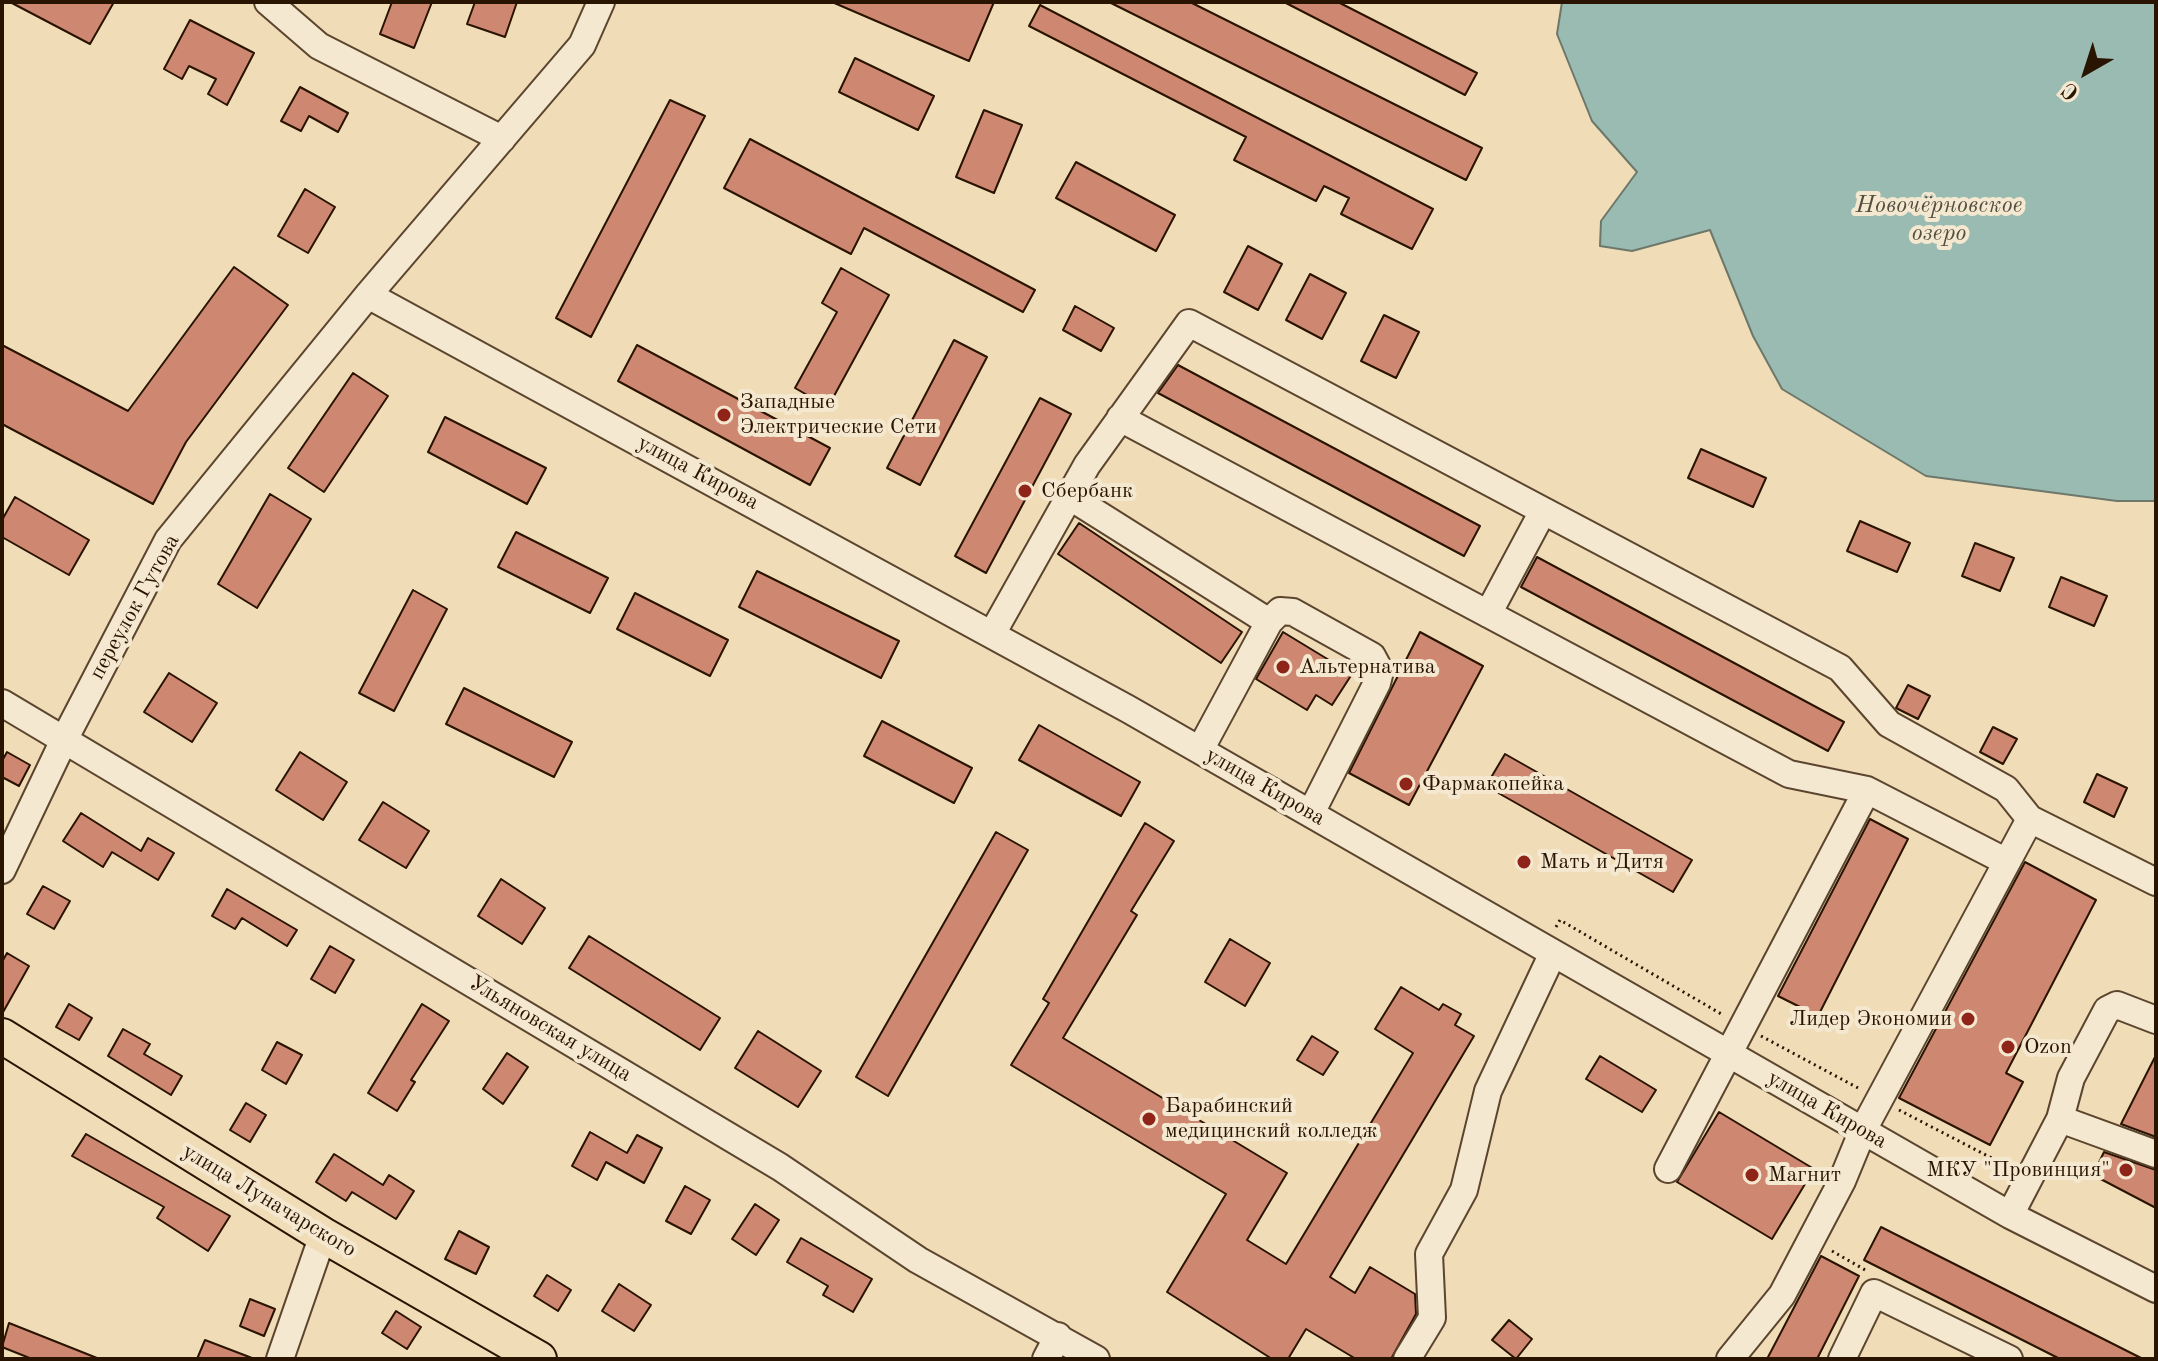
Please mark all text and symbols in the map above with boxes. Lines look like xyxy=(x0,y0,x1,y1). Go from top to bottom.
north arrow xyxy=(2046,32,2126,112)
text: С xyxy=(2058,78,2083,104)
water label: Новочёрновское озеро xyxy=(1856,192,2022,248)
place label: Западные Электрические Сети xyxy=(740,389,937,440)
marker: Западные Электрические Сети xyxy=(715,406,733,424)
street label: улица Кирова xyxy=(633,430,763,516)
place label: Сбербанк xyxy=(1041,478,1133,504)
marker: Сбербанк xyxy=(1016,482,1034,500)
street label: переулок Гутова xyxy=(84,530,186,684)
place label: Альтернатива xyxy=(1299,654,1436,680)
marker: Альтернатива xyxy=(1274,658,1292,676)
street label: улица Кирова xyxy=(1200,742,1330,832)
place label: Фармакопейка xyxy=(1422,771,1564,797)
marker: Фармакопейка xyxy=(1397,775,1415,793)
place label: Мать и Дитя xyxy=(1540,849,1664,875)
marker: Мать и Дитя xyxy=(1515,853,1533,871)
street label: Ульяновская улица xyxy=(464,970,636,1088)
place label: Лидер Экономии xyxy=(1789,1006,1952,1032)
marker: Лидер Экономии xyxy=(1959,1010,1977,1028)
place label: Ozon xyxy=(2024,1034,2072,1060)
marker: Ozon xyxy=(1999,1038,2017,1056)
street label: улица Кирова xyxy=(1762,1065,1892,1155)
place label: Барабинский медицинский колледж xyxy=(1165,1093,1378,1144)
marker: Барабинский медицинский колледж xyxy=(1140,1110,1158,1128)
street label: улица Луначарского xyxy=(177,1139,361,1263)
place label: МКУ "Провинция" xyxy=(1926,1157,2110,1183)
marker: МКУ "Провинция" xyxy=(2117,1161,2135,1179)
place label: Магнит xyxy=(1768,1162,1841,1188)
marker: Магнит xyxy=(1743,1166,1761,1184)

